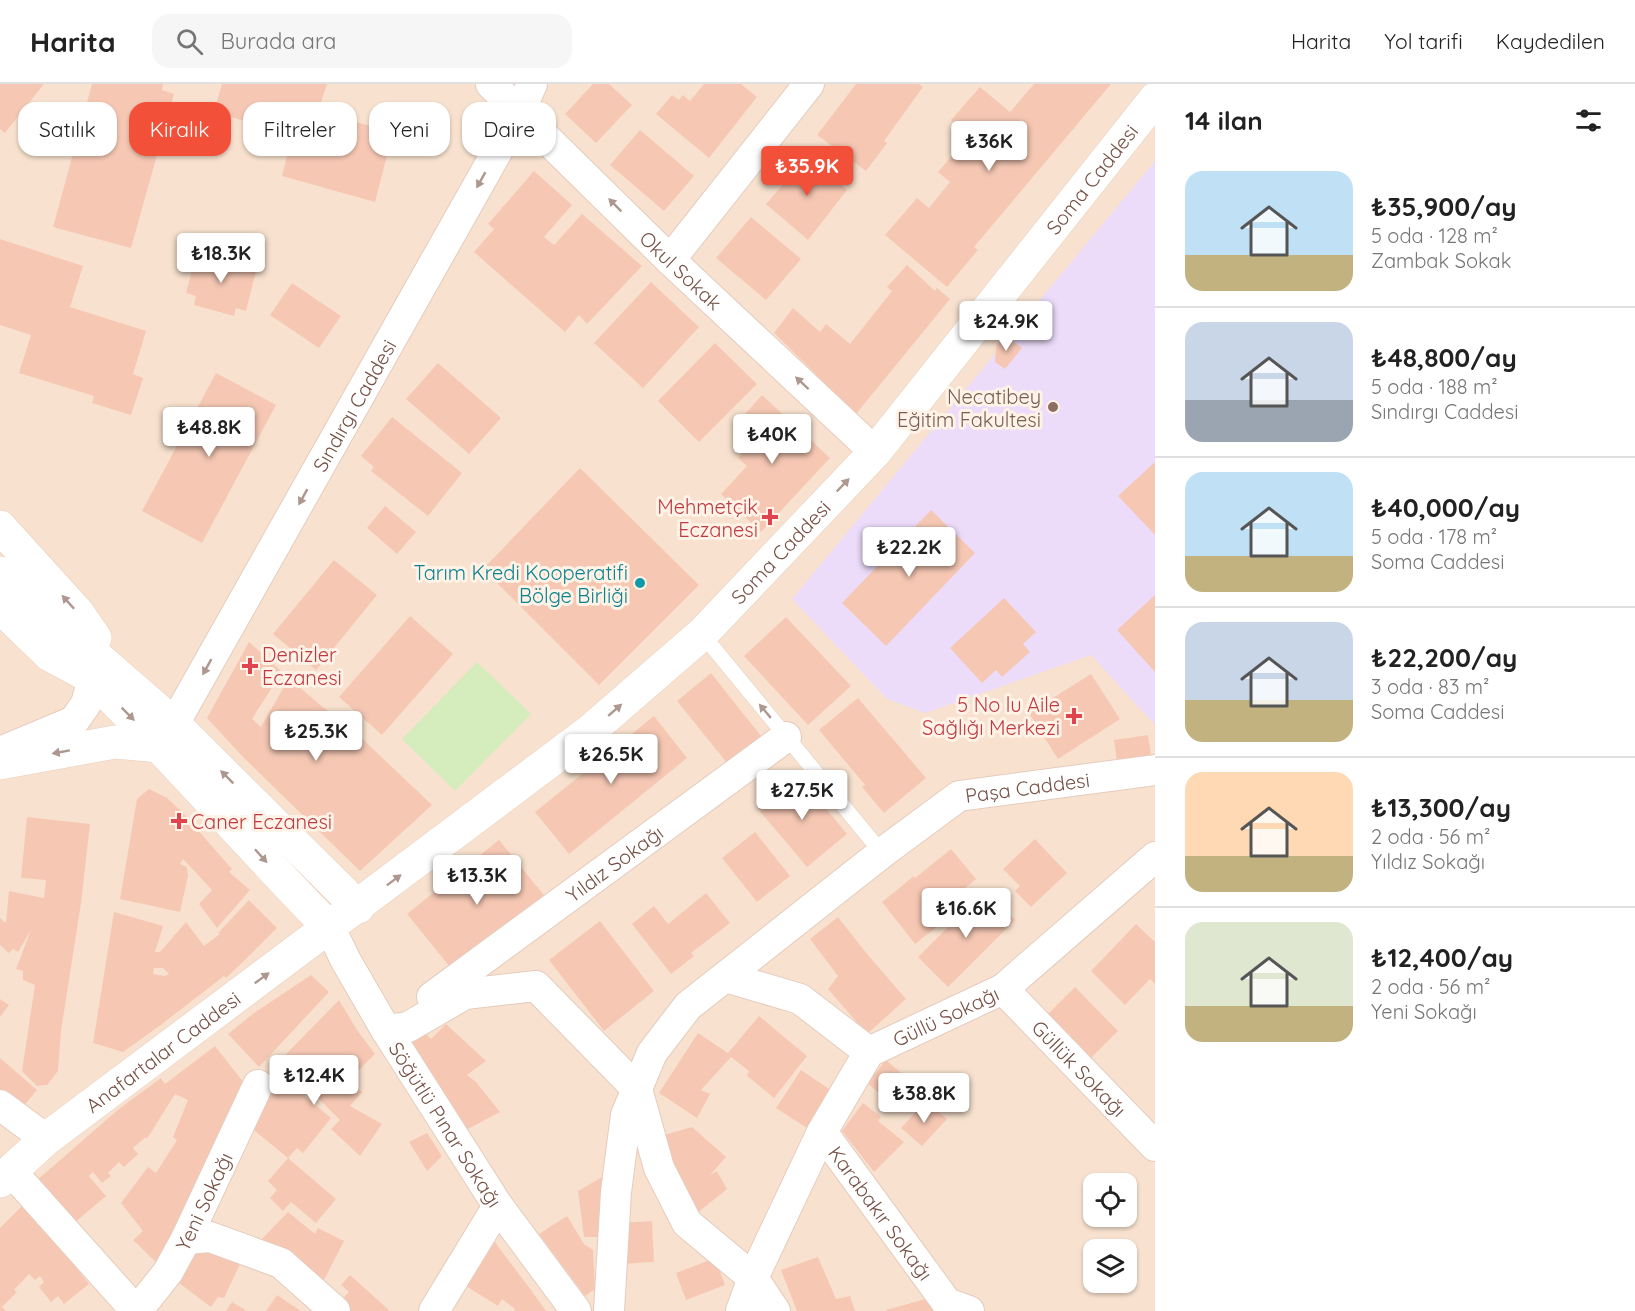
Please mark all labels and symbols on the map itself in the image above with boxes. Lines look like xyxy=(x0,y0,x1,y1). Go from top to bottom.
street label: Soma Caddesi xyxy=(1040,119,1143,239)
pin: ₺36K xyxy=(953,121,1025,172)
pin: ₺35.9K xyxy=(758,146,856,197)
one-way arrow xyxy=(476,172,486,189)
one-way arrow xyxy=(608,198,622,212)
street label: Okul Sokak xyxy=(635,225,727,315)
pin: ₺18.3K xyxy=(172,233,270,284)
pin: ₺24.9K xyxy=(957,301,1055,352)
street label: Sındırgı Caddesi xyxy=(307,335,401,476)
one-way arrow xyxy=(795,377,810,390)
place label: Necatibey Eğitim Fakultesi xyxy=(897,384,1041,432)
marker: Necatibey Eğitim Fakultesi xyxy=(1046,400,1060,414)
pin: ₺48.8K xyxy=(160,407,258,458)
pin: ₺40K xyxy=(736,414,808,465)
one-way arrow xyxy=(836,479,850,493)
one-way arrow xyxy=(298,489,308,506)
place label: Mehmetçik Eczanesi xyxy=(657,494,758,542)
street label: Soma Caddesi xyxy=(725,495,835,609)
marker: Mehmetçik Eczanesi xyxy=(763,510,777,524)
pin: ₺22.2K xyxy=(860,527,958,578)
place label: Tarım Kredi Kooperatifi Bölge Birliği xyxy=(414,560,628,608)
marker: Tarım Kredi Kooperatifi Bölge Birliği xyxy=(633,576,647,590)
one-way arrow xyxy=(62,595,75,610)
place label: Denizler Eczanesi xyxy=(262,642,342,690)
one-way arrow xyxy=(202,658,212,675)
marker: Denizler Eczanesi xyxy=(243,659,257,673)
place label: 5 No lu Aile Sağlığı Merkezi xyxy=(922,692,1060,740)
one-way arrow xyxy=(758,703,771,719)
one-way arrow xyxy=(607,704,622,717)
one-way arrow xyxy=(121,706,135,720)
marker: 5 No lu Aile Sağlığı Merkezi xyxy=(1065,707,1083,725)
pin: ₺25.3K xyxy=(267,711,365,762)
pin: ₺26.5K xyxy=(562,734,660,785)
one-way arrow xyxy=(52,748,71,757)
street label: Paşa Caddesi xyxy=(963,766,1091,808)
pin: ₺27.5K xyxy=(753,770,851,821)
one-way arrow xyxy=(221,771,235,785)
place label: Caner Eczanesi xyxy=(191,809,332,834)
marker: Caner Eczanesi xyxy=(172,814,186,828)
street label: Yıldız Sokağı xyxy=(561,819,668,907)
one-way arrow xyxy=(254,849,268,864)
pin: ₺13.3K xyxy=(428,855,526,906)
one-way arrow xyxy=(386,875,401,887)
pin: ₺16.6K xyxy=(917,888,1015,939)
one-way arrow xyxy=(253,972,269,984)
street label: Güllü Sokağı xyxy=(889,980,1003,1052)
street label: Anafartalar Caddesi xyxy=(80,986,245,1118)
street label: Güllük Sokağı xyxy=(1027,1014,1132,1122)
street label: Söğütlü Pınar Sokağı xyxy=(384,1037,508,1212)
pin: ₺12.4K xyxy=(265,1055,363,1106)
pin: ₺38.8K xyxy=(875,1073,973,1124)
street label: Karabakır Sokağı xyxy=(824,1141,938,1285)
street label: Yeni Sokağı xyxy=(170,1148,237,1255)

